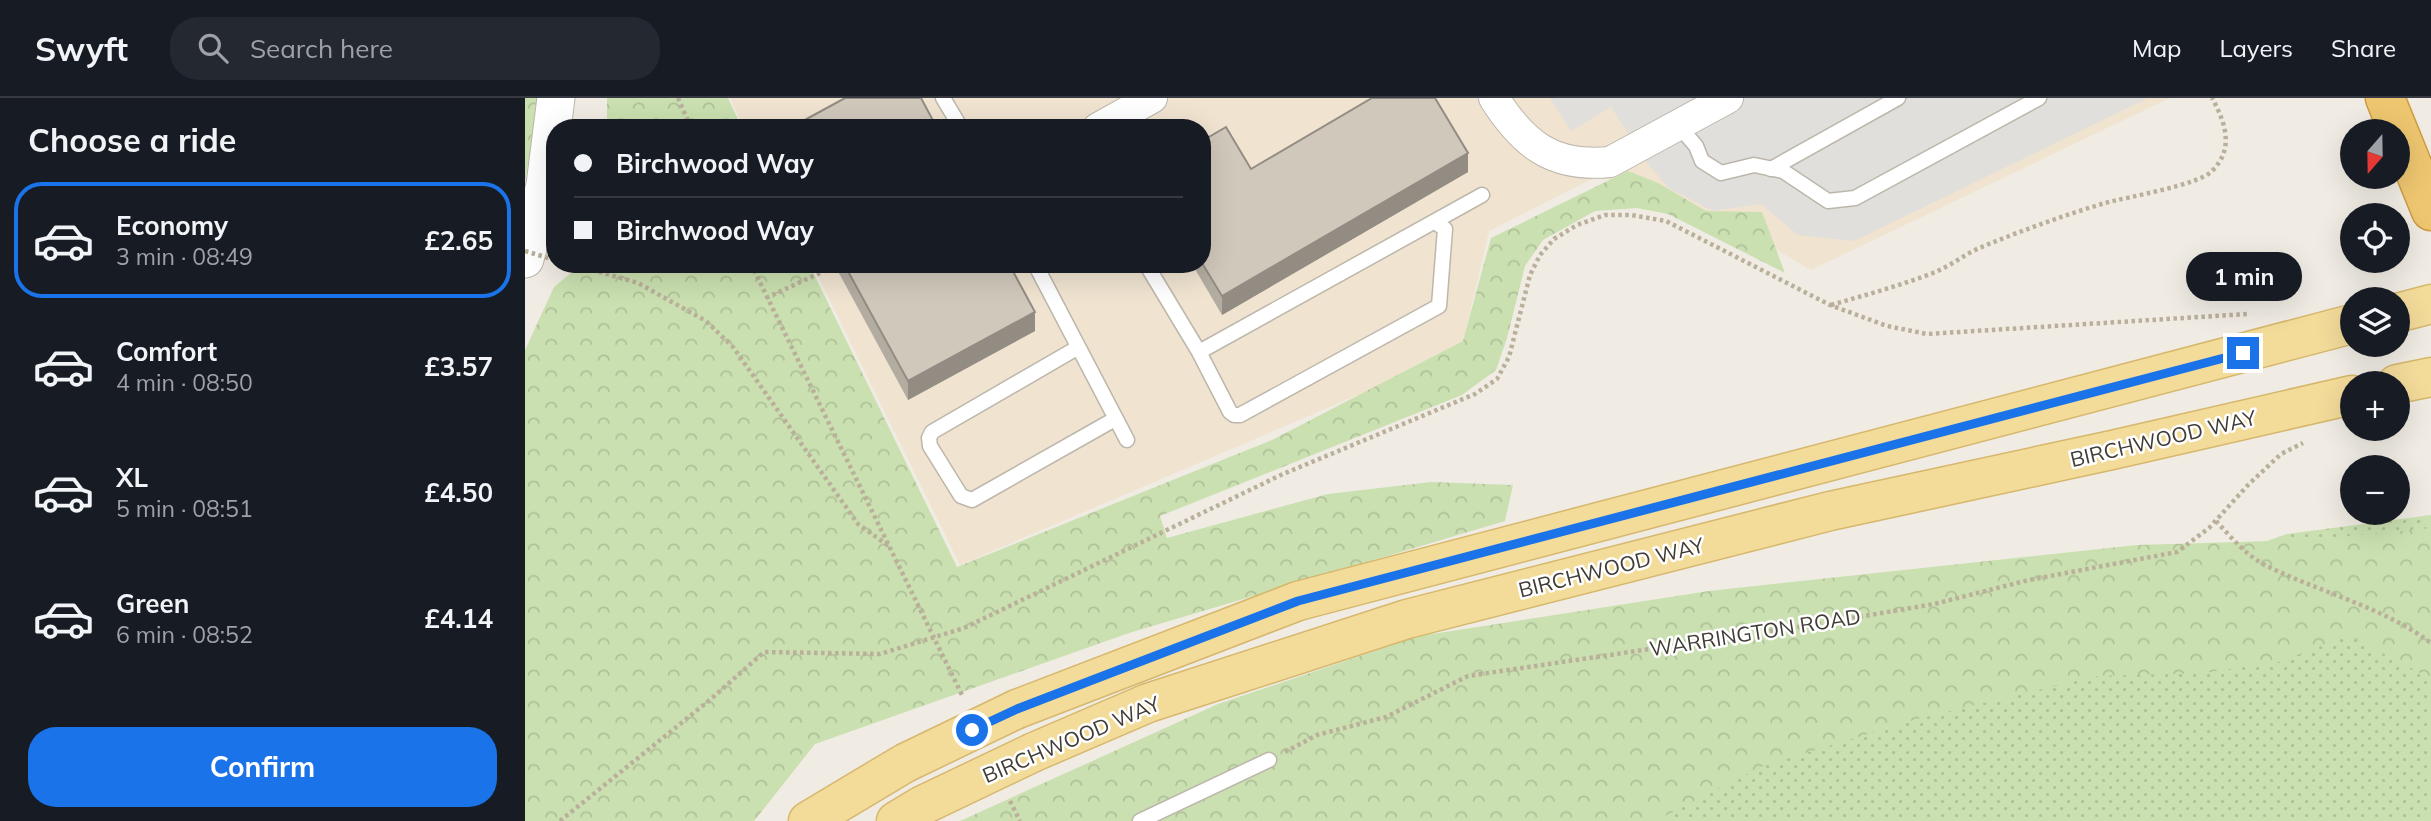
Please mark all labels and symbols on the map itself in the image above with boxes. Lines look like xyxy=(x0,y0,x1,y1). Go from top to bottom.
north arrow xyxy=(2340,119,2410,189)
callout: 1 min xyxy=(2185,252,2301,300)
route end xyxy=(2227,337,2259,369)
street label: BIRCHWOOD WAY xyxy=(2067,404,2259,472)
street label: BIRCHWOOD WAY xyxy=(1516,531,1707,603)
street label: WARRINGTON ROAD xyxy=(1647,602,1863,662)
street label: BIRCHWOOD WAY xyxy=(978,690,1164,788)
route start xyxy=(956,714,988,746)

